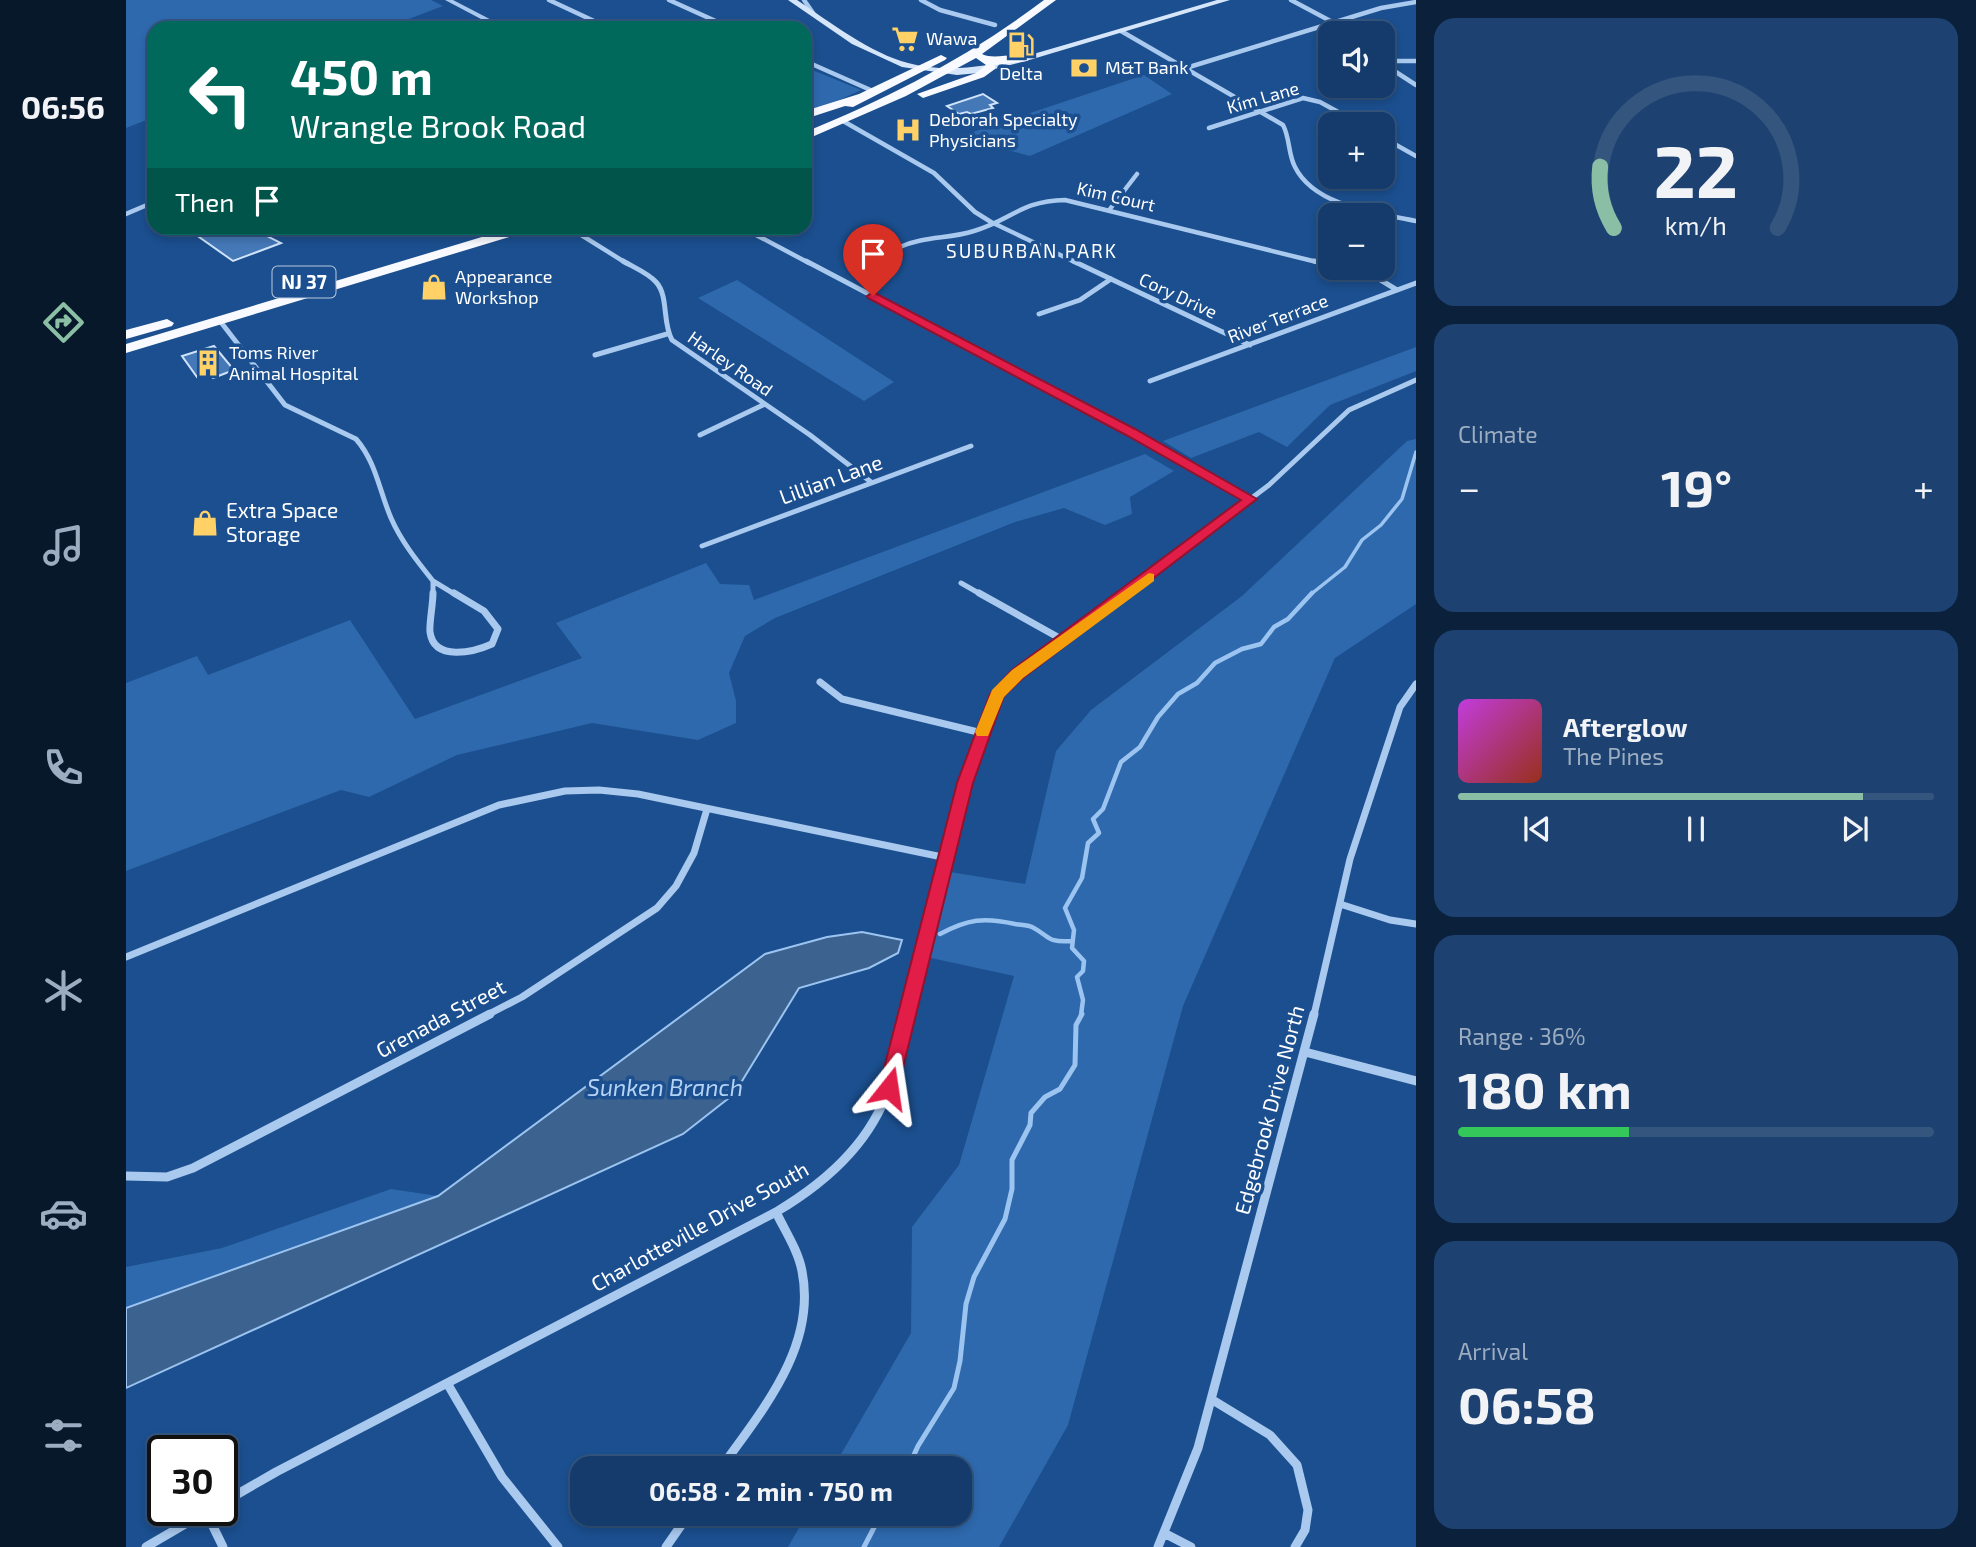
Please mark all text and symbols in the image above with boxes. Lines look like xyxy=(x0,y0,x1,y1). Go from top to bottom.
map controls xyxy=(1318,21,1395,280)
button: sound xyxy=(1318,21,1395,98)
supermarket icon: Wawa xyxy=(890,24,920,54)
place label: Wawa xyxy=(926,27,977,49)
fuel station icon: Delta xyxy=(1006,30,1036,60)
text: 450 m xyxy=(290,46,433,105)
icon: left xyxy=(175,49,266,140)
bank icon: M&T Bank xyxy=(1069,53,1099,83)
place label: M&T Bank xyxy=(1105,56,1188,78)
place label: Delta xyxy=(999,62,1043,84)
street label: Kim Lane xyxy=(1224,76,1301,118)
text: 06:56 xyxy=(21,87,105,125)
text: Wrangle Brook Road xyxy=(290,106,586,144)
place label: Deborah Specialty Physicians xyxy=(929,108,1078,151)
button: + xyxy=(1318,112,1395,189)
hospital icon: Deborah Specialty Physicians xyxy=(893,115,923,145)
text: 22 xyxy=(1654,125,1738,213)
street label: Kim Court xyxy=(1075,176,1158,216)
icon: arrive xyxy=(248,182,286,220)
text: Then xyxy=(175,186,234,217)
button: − xyxy=(1318,203,1395,280)
text: km/h xyxy=(1665,210,1727,240)
pin xyxy=(843,224,903,296)
icon: arrive xyxy=(854,235,892,273)
district label: SUBURBAN PARK xyxy=(946,239,1118,262)
place label: Appearance Workshop xyxy=(455,265,553,308)
road number: NJ 37 xyxy=(272,266,336,298)
street label: Cory Drive xyxy=(1136,267,1221,323)
shop icon: Appearance Workshop xyxy=(419,272,449,302)
street label: River Terrace xyxy=(1224,289,1331,347)
icon: directions xyxy=(39,298,88,347)
street label: Harley Road xyxy=(684,326,777,400)
place label: Toms River Animal Hospital xyxy=(229,341,359,384)
building icon: Toms River Animal Hospital xyxy=(193,348,223,378)
text: Climate xyxy=(1458,420,1538,448)
street label: Lillian Lane xyxy=(776,448,885,509)
text: 19° xyxy=(1661,455,1732,517)
text: − xyxy=(1458,464,1480,510)
text: + xyxy=(1913,464,1934,510)
place label: Extra Space Storage xyxy=(226,497,338,546)
shop icon: Extra Space Storage xyxy=(190,508,220,538)
icon: music xyxy=(39,521,88,570)
text: Afterglow xyxy=(1563,711,1688,742)
text: The Pines xyxy=(1563,742,1664,770)
icon: phone xyxy=(39,743,88,792)
icon: previous xyxy=(1518,810,1556,848)
icon: pause xyxy=(1677,810,1715,848)
icon: next xyxy=(1836,810,1874,848)
icon: climate xyxy=(39,966,88,1015)
street label: Grenada Street xyxy=(371,973,509,1062)
street label: Edgebrook Drive North xyxy=(1229,1002,1309,1217)
text: Range · 36% xyxy=(1458,1022,1586,1050)
position arrow xyxy=(852,1051,926,1125)
text: 180 km xyxy=(1458,1057,1632,1119)
water label: Sunken Branch xyxy=(587,1073,743,1101)
street label: Charlotteville Drive South xyxy=(586,1155,812,1296)
icon: car xyxy=(39,1189,88,1238)
text: Arrival xyxy=(1458,1337,1528,1365)
text: 06:58 xyxy=(1458,1372,1596,1434)
icon: filters xyxy=(39,1411,88,1460)
speed limit sign: 30 xyxy=(147,1435,238,1526)
text: 06:58 · 2 min · 750 m xyxy=(649,1475,893,1506)

